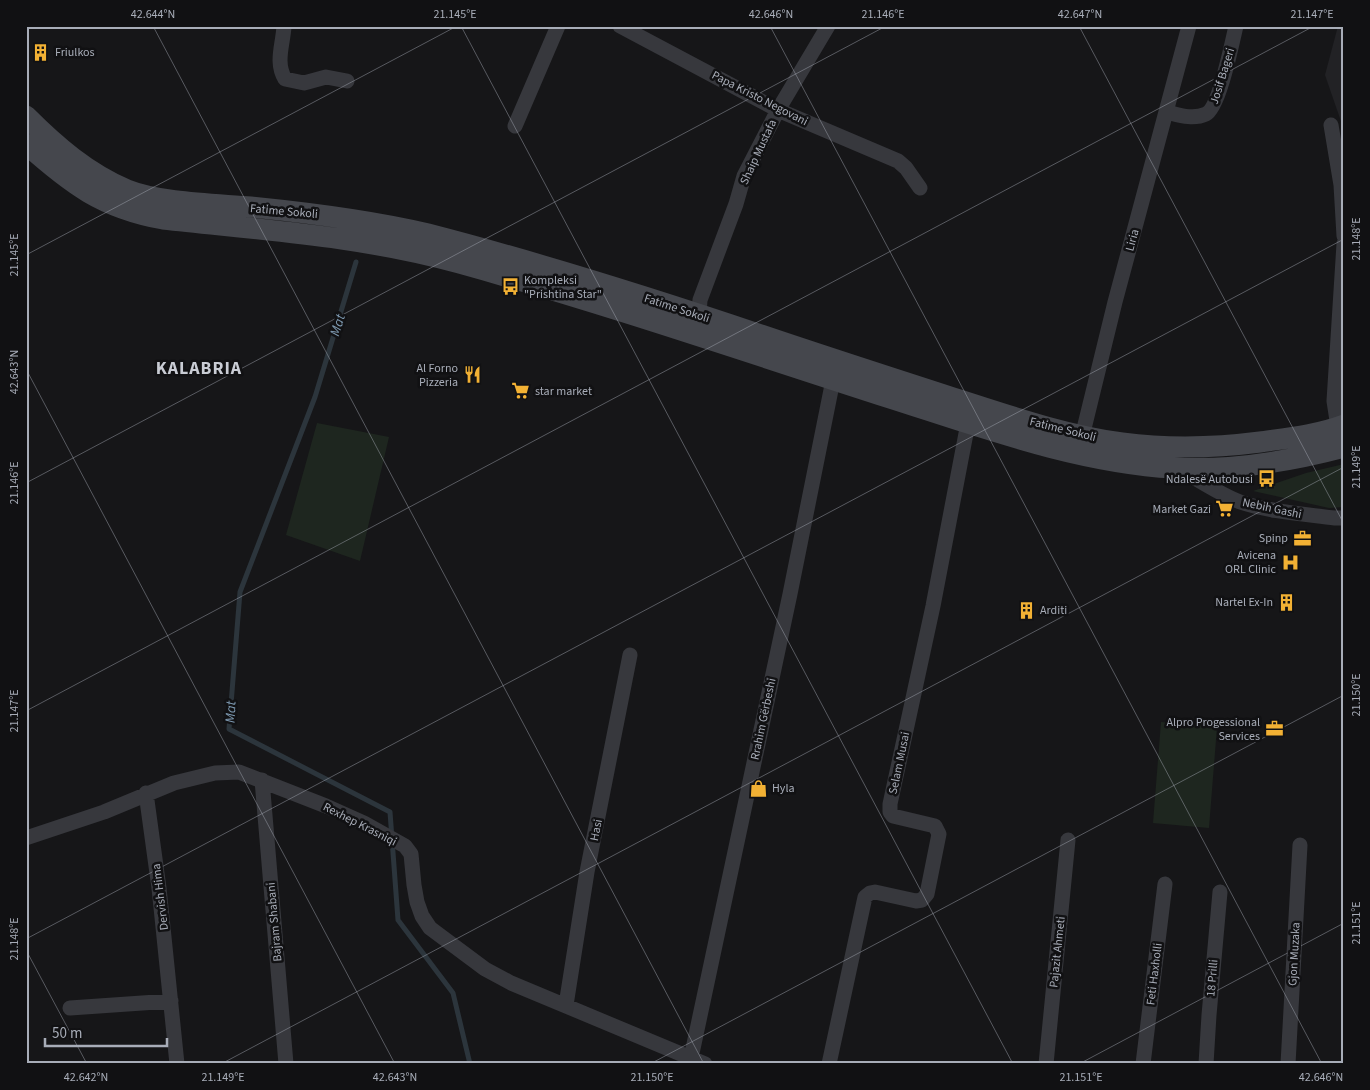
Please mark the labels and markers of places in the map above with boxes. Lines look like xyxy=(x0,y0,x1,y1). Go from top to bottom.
building icon: Friulkos xyxy=(31,42,51,62)
place label: Friulkos xyxy=(55,44,95,61)
place label: Kompleksi "Prishtina Star" xyxy=(524,272,602,303)
bus stop icon: Kompleksi "Prishtina Star" xyxy=(500,277,520,297)
place label: Al Forno Pizzeria xyxy=(417,360,458,391)
restaurant icon: Al Forno Pizzeria xyxy=(462,365,482,385)
supermarket icon: star market xyxy=(511,381,531,401)
place label: star market xyxy=(535,383,592,400)
bus stop icon: Ndalesë Autobusi xyxy=(1257,469,1277,489)
place label: Ndalesë Autobusi xyxy=(1166,471,1253,488)
supermarket icon: Market Gazi xyxy=(1215,499,1235,519)
place label: Market Gazi xyxy=(1153,501,1211,518)
office icon: Spinp xyxy=(1292,528,1312,548)
place label: Spinp xyxy=(1259,530,1288,547)
place label: Avicena ORL Clinic xyxy=(1225,547,1277,578)
hospital icon: Avicena ORL Clinic xyxy=(1280,552,1300,572)
building icon: Nartel Ex-In xyxy=(1277,592,1297,612)
place label: Nartel Ex-In xyxy=(1215,594,1273,611)
building icon: Arditi xyxy=(1016,600,1036,620)
place label: Arditi xyxy=(1040,602,1067,619)
place label: Alpro Progessional Services xyxy=(1166,714,1260,745)
office icon: Alpro Progessional Services xyxy=(1264,719,1284,739)
shop icon: Hyla xyxy=(748,778,768,798)
place label: Hyla xyxy=(772,780,795,797)

